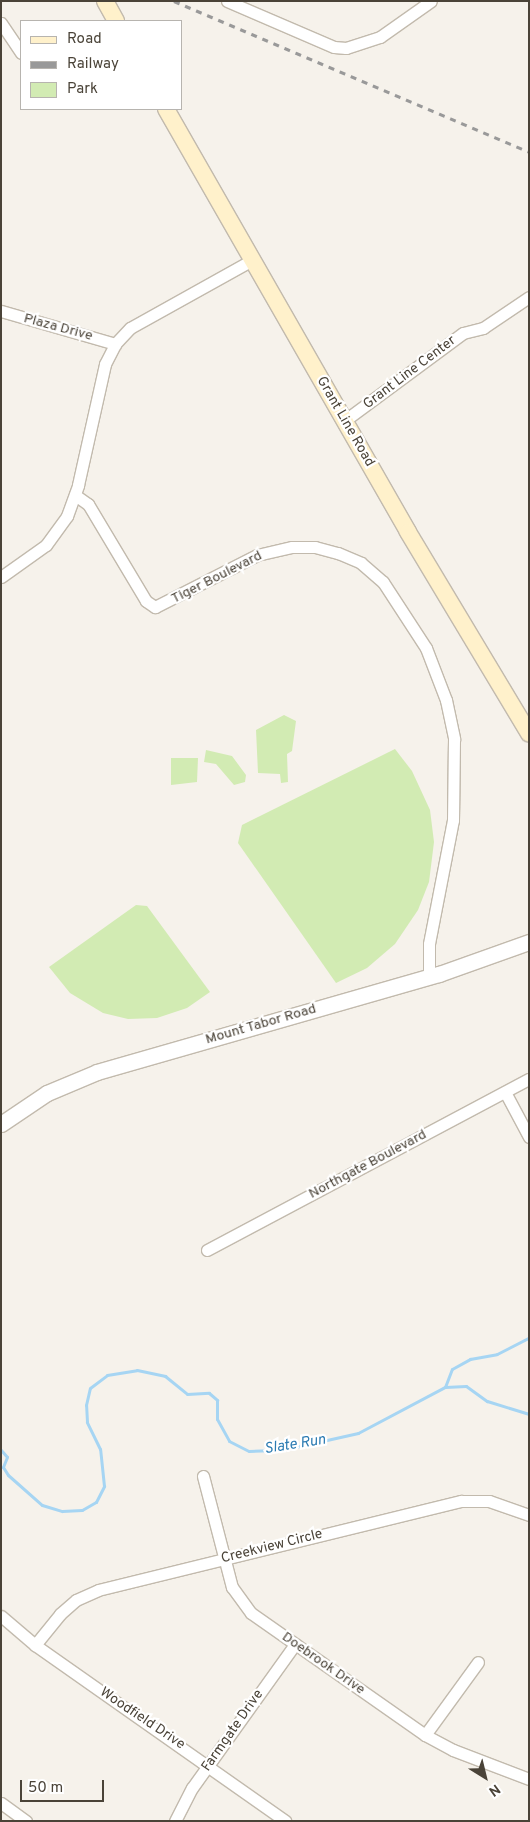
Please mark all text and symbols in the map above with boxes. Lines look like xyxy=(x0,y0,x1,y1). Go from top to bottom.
legend xyxy=(20,20,182,110)
text: Road xyxy=(67,30,102,49)
text: Railway xyxy=(67,55,119,74)
text: Park xyxy=(67,80,98,99)
street label: Plaza Drive xyxy=(22,311,94,345)
street label: Grant Line Center xyxy=(360,333,460,413)
street label: Grant Line Road xyxy=(312,374,378,470)
street label: Tiger Boulevard xyxy=(169,548,265,608)
street label: Mount Tabor Road xyxy=(203,1001,319,1049)
street label: Northgate Boulevard xyxy=(306,1127,430,1203)
water label: Slate Run xyxy=(263,1431,327,1459)
street label: Creekview Circle xyxy=(220,1526,324,1568)
street label: Doebrook Drive xyxy=(278,1629,368,1699)
street label: Woodfield Drive xyxy=(96,1684,188,1754)
street label: Farmgate Drive xyxy=(199,1687,267,1775)
north arrow xyxy=(460,1752,510,1802)
scale bar xyxy=(22,1770,106,1802)
text: 50 m xyxy=(28,1779,63,1798)
text: N xyxy=(485,1780,503,1799)

